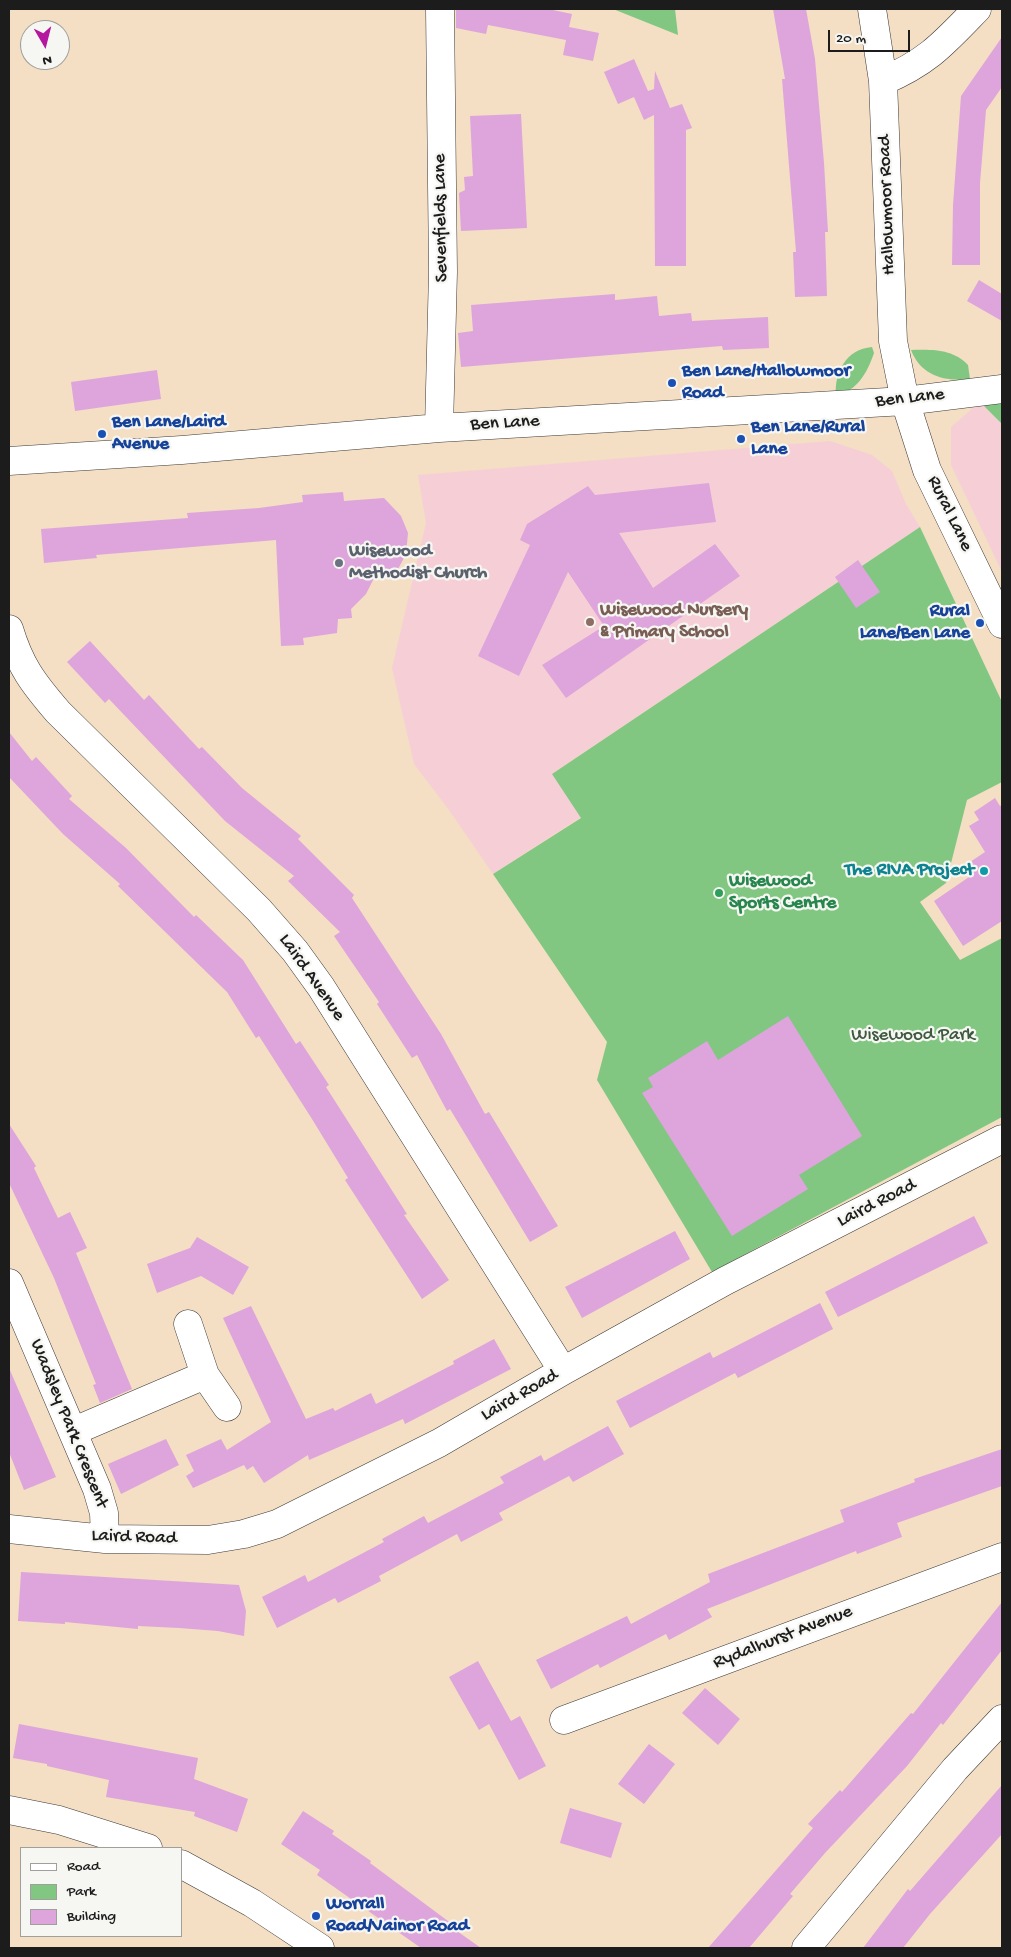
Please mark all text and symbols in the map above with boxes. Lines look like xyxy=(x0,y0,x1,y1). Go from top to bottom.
north arrow xyxy=(20,20,70,70)
scale bar xyxy=(831,20,914,52)
text: 20 m xyxy=(836,30,866,48)
text: N xyxy=(41,50,53,68)
street label: Hallowmoor Road xyxy=(874,135,902,275)
street label: Sevenfields Lane xyxy=(429,153,455,283)
place label: Ben Lane/Hallowmoor Road xyxy=(682,361,850,405)
marker: Ben Lane/Hallowmoor Road xyxy=(666,377,678,389)
street label: Ben Lane xyxy=(874,384,946,414)
street label: Ben Lane xyxy=(470,411,540,437)
place label: Ben Lane/Laird Avenue xyxy=(112,412,225,456)
place label: Ben Lane/Rural Lane xyxy=(751,417,865,461)
marker: Ben Lane/Laird Avenue xyxy=(96,428,108,440)
marker: Ben Lane/Rural Lane xyxy=(735,433,747,445)
street label: Rural Lane xyxy=(921,473,977,555)
place label: Wisewood Methodist Church xyxy=(349,541,487,585)
marker: Wisewood Methodist Church xyxy=(333,557,345,569)
place label: Wisewood Nursery & Primary School xyxy=(600,600,748,644)
place label: Rural Lane/Ben Lane xyxy=(860,601,970,645)
marker: Wisewood Nursery & Primary School xyxy=(584,616,596,628)
marker: Rural Lane/Ben Lane xyxy=(974,617,986,629)
place label: The RIVA Project xyxy=(845,860,974,882)
marker: The RIVA Project xyxy=(978,865,990,877)
place label: Wisewood Sports Centre xyxy=(729,871,836,915)
marker: Wisewood Sports Centre xyxy=(713,887,725,899)
street label: Laird Avenue xyxy=(273,930,349,1026)
park label: Wisewood Park xyxy=(851,1025,975,1047)
street label: Laird Road xyxy=(834,1174,920,1234)
street label: Wadsley Park Crescent xyxy=(24,1336,112,1512)
street label: Laird Road xyxy=(477,1365,563,1427)
street label: Laird Road xyxy=(91,1525,177,1551)
street label: Rydalhurst Avenue xyxy=(710,1601,856,1675)
legend xyxy=(20,1847,182,1937)
text: Road xyxy=(67,1858,100,1876)
text: Park xyxy=(67,1883,96,1901)
place label: Worrall Road/Vainor Road xyxy=(326,1894,469,1938)
text: Building xyxy=(67,1908,116,1926)
marker: Worrall Road/Vainor Road xyxy=(310,1910,322,1922)

